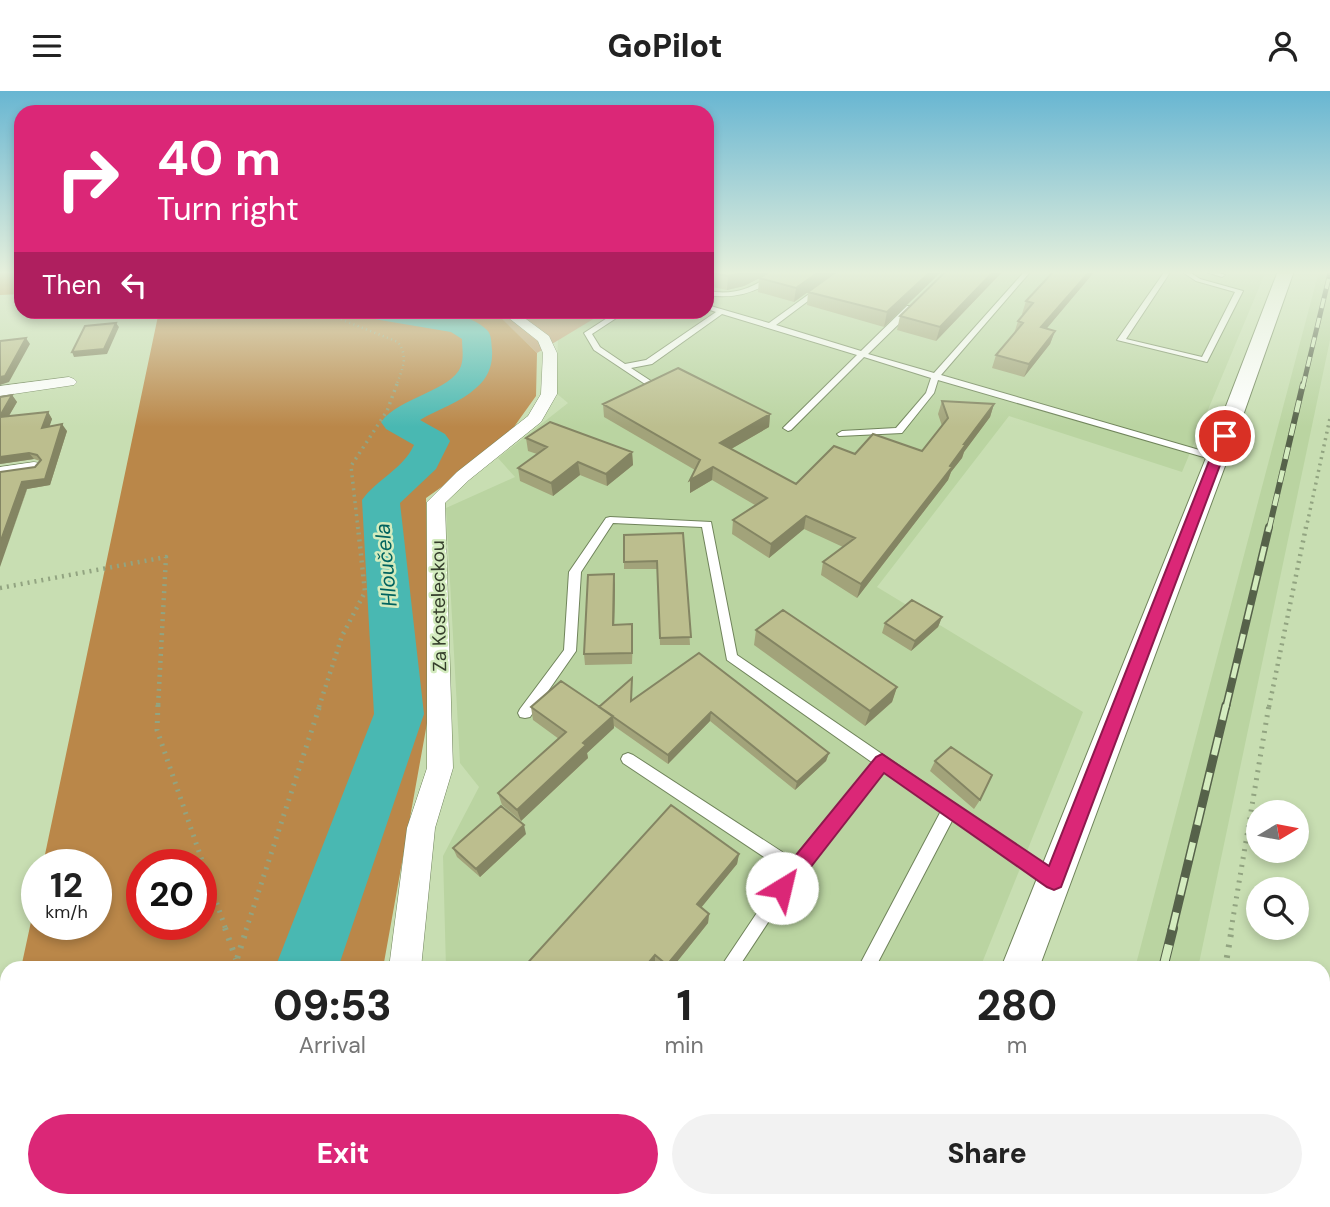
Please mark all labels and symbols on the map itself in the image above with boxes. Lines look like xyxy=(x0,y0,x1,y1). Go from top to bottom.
pin xyxy=(1195,406,1255,466)
water label: Hloučela xyxy=(368,522,404,608)
street label: Za Kosteleckou xyxy=(425,540,452,672)
north arrow xyxy=(1246,800,1309,863)
speed limit sign: 20 xyxy=(126,849,217,940)
position arrow xyxy=(745,851,819,925)

